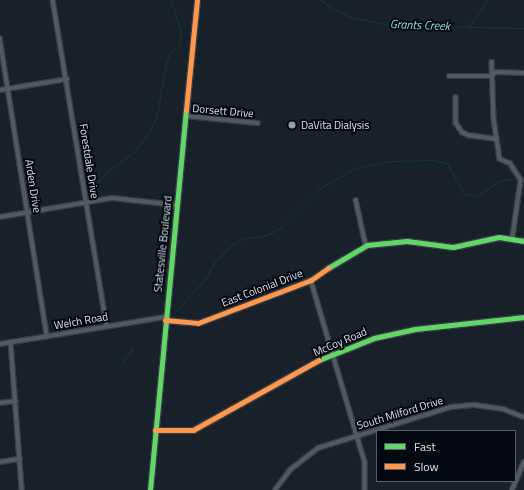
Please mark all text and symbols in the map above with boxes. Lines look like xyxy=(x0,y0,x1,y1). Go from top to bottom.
water label: Grants Creek xyxy=(390,17,450,33)
street label: Dorsett Drive xyxy=(192,102,254,120)
place label: DaVita Dialysis xyxy=(301,118,369,132)
marker: DaVita Dialysis xyxy=(286,119,298,131)
street label: Forestdale Drive xyxy=(77,123,101,199)
street label: Arden Drive xyxy=(22,158,44,214)
street label: Statesville Boulevard xyxy=(151,195,175,293)
street label: East Colonial Drive xyxy=(220,266,304,310)
street label: Welch Road xyxy=(53,310,109,332)
street label: McCoy Road xyxy=(311,325,369,359)
street label: South Milford Drive xyxy=(355,394,445,432)
legend xyxy=(376,430,516,482)
text: Fast xyxy=(414,437,436,456)
text: Slow xyxy=(414,457,439,476)

